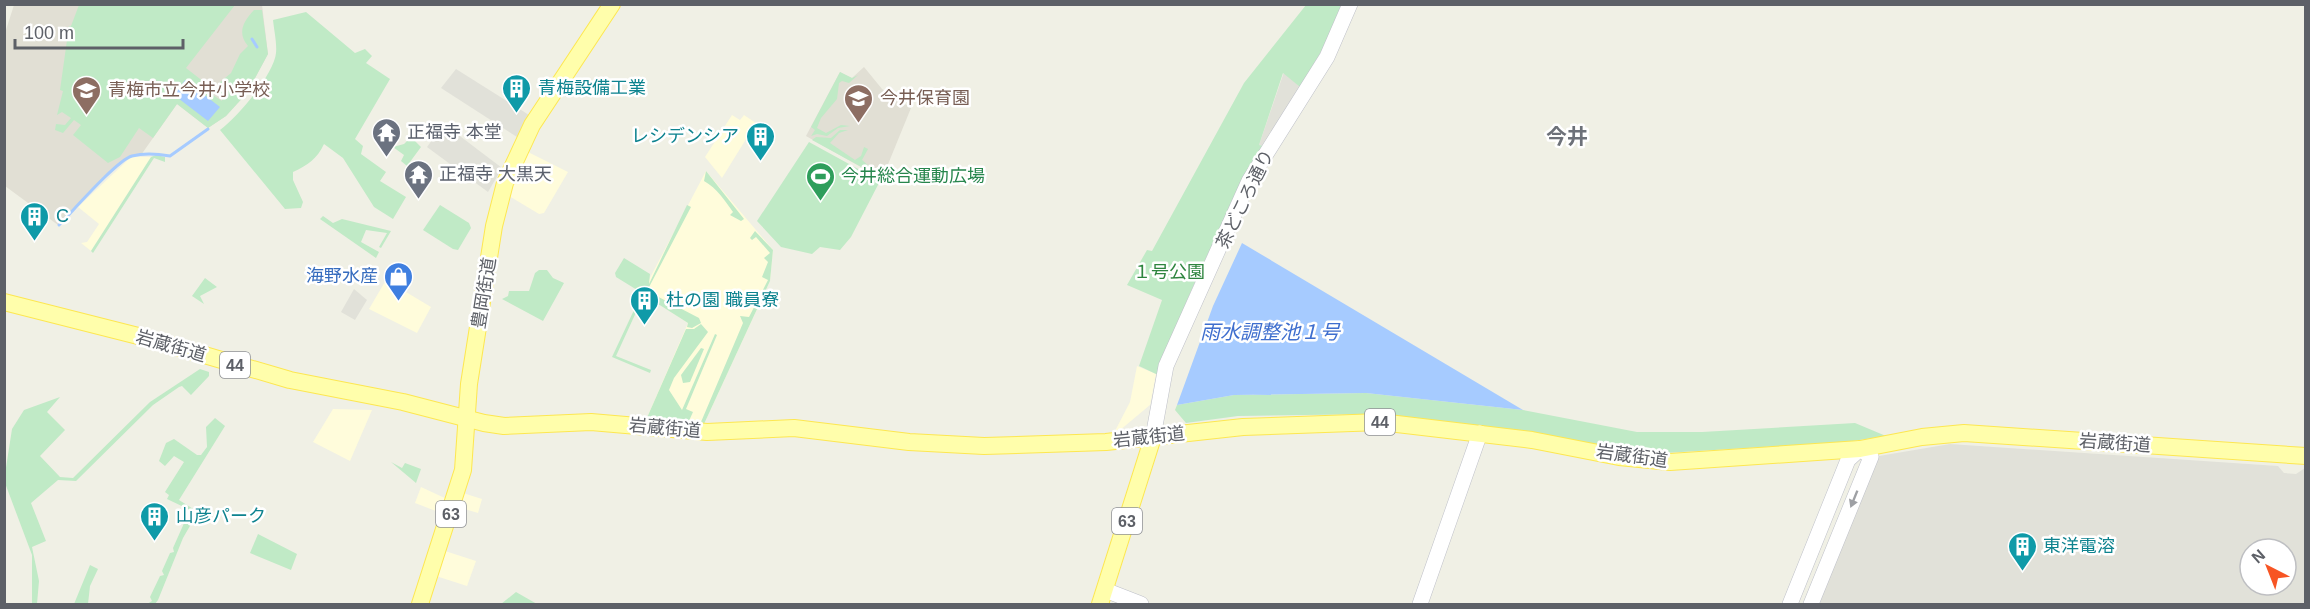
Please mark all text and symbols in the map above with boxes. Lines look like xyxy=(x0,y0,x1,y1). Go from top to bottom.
scale bar xyxy=(15,12,183,50)
text: 100 m xyxy=(24,23,74,43)
building icon: 青梅設備工業 xyxy=(501,72,533,114)
school or university icon: 青梅市立今井小学校 xyxy=(71,74,103,116)
place label: 青梅設備工業 xyxy=(538,78,646,98)
place label: 青梅市立今井小学校 xyxy=(108,80,270,100)
school or university icon: 今井保育園 xyxy=(843,82,875,124)
place label: 今井保育園 xyxy=(880,88,970,108)
temple icon: 正福寺 本堂 xyxy=(370,116,402,158)
building icon: レシデンシア xyxy=(744,120,776,162)
place label: 正福寺 本堂 xyxy=(407,122,502,142)
district label: 今井 xyxy=(1546,125,1588,148)
place label: レシデンシア xyxy=(631,126,739,146)
street label: 茶どころ通り xyxy=(1212,146,1278,252)
temple icon: 正福寺 大黒天 xyxy=(402,158,434,200)
sports icon: 今井総合運動広場 xyxy=(804,160,836,202)
place label: 正福寺 大黒天 xyxy=(439,164,552,184)
place label: 今井総合運動広場 xyxy=(841,166,985,186)
building icon: C xyxy=(19,200,51,242)
place label: C xyxy=(56,206,69,226)
street label: 豊岡街道 xyxy=(468,256,500,330)
shop icon: 海野水産 xyxy=(383,260,415,302)
park label: １号公園 xyxy=(1133,262,1205,282)
place label: 海野水産 xyxy=(306,266,378,286)
building icon: 杜の園 職員寮 xyxy=(629,284,661,326)
place label: 杜の園 職員寮 xyxy=(666,290,779,310)
water label: 雨水調整池１号 xyxy=(1200,321,1342,343)
street label: 岩蔵街道 xyxy=(134,326,208,366)
road number: 44 xyxy=(220,352,250,378)
road number: 44 xyxy=(1365,409,1395,435)
street label: 岩蔵街道 xyxy=(628,415,702,441)
street label: 岩蔵街道 xyxy=(1112,423,1186,451)
street label: 岩蔵街道 xyxy=(2078,431,2152,455)
street label: 岩蔵街道 xyxy=(1595,441,1669,471)
one-way arrow xyxy=(1849,490,1859,508)
building icon: 山彦パーク xyxy=(139,500,171,542)
road number: 63 xyxy=(436,501,466,527)
place label: 山彦パーク xyxy=(176,506,266,526)
road number: 63 xyxy=(1112,508,1142,534)
building icon: 東洋電溶 xyxy=(2006,530,2038,572)
place label: 東洋電溶 xyxy=(2043,536,2115,556)
north arrow xyxy=(2238,537,2298,597)
text: N xyxy=(2248,546,2268,566)

